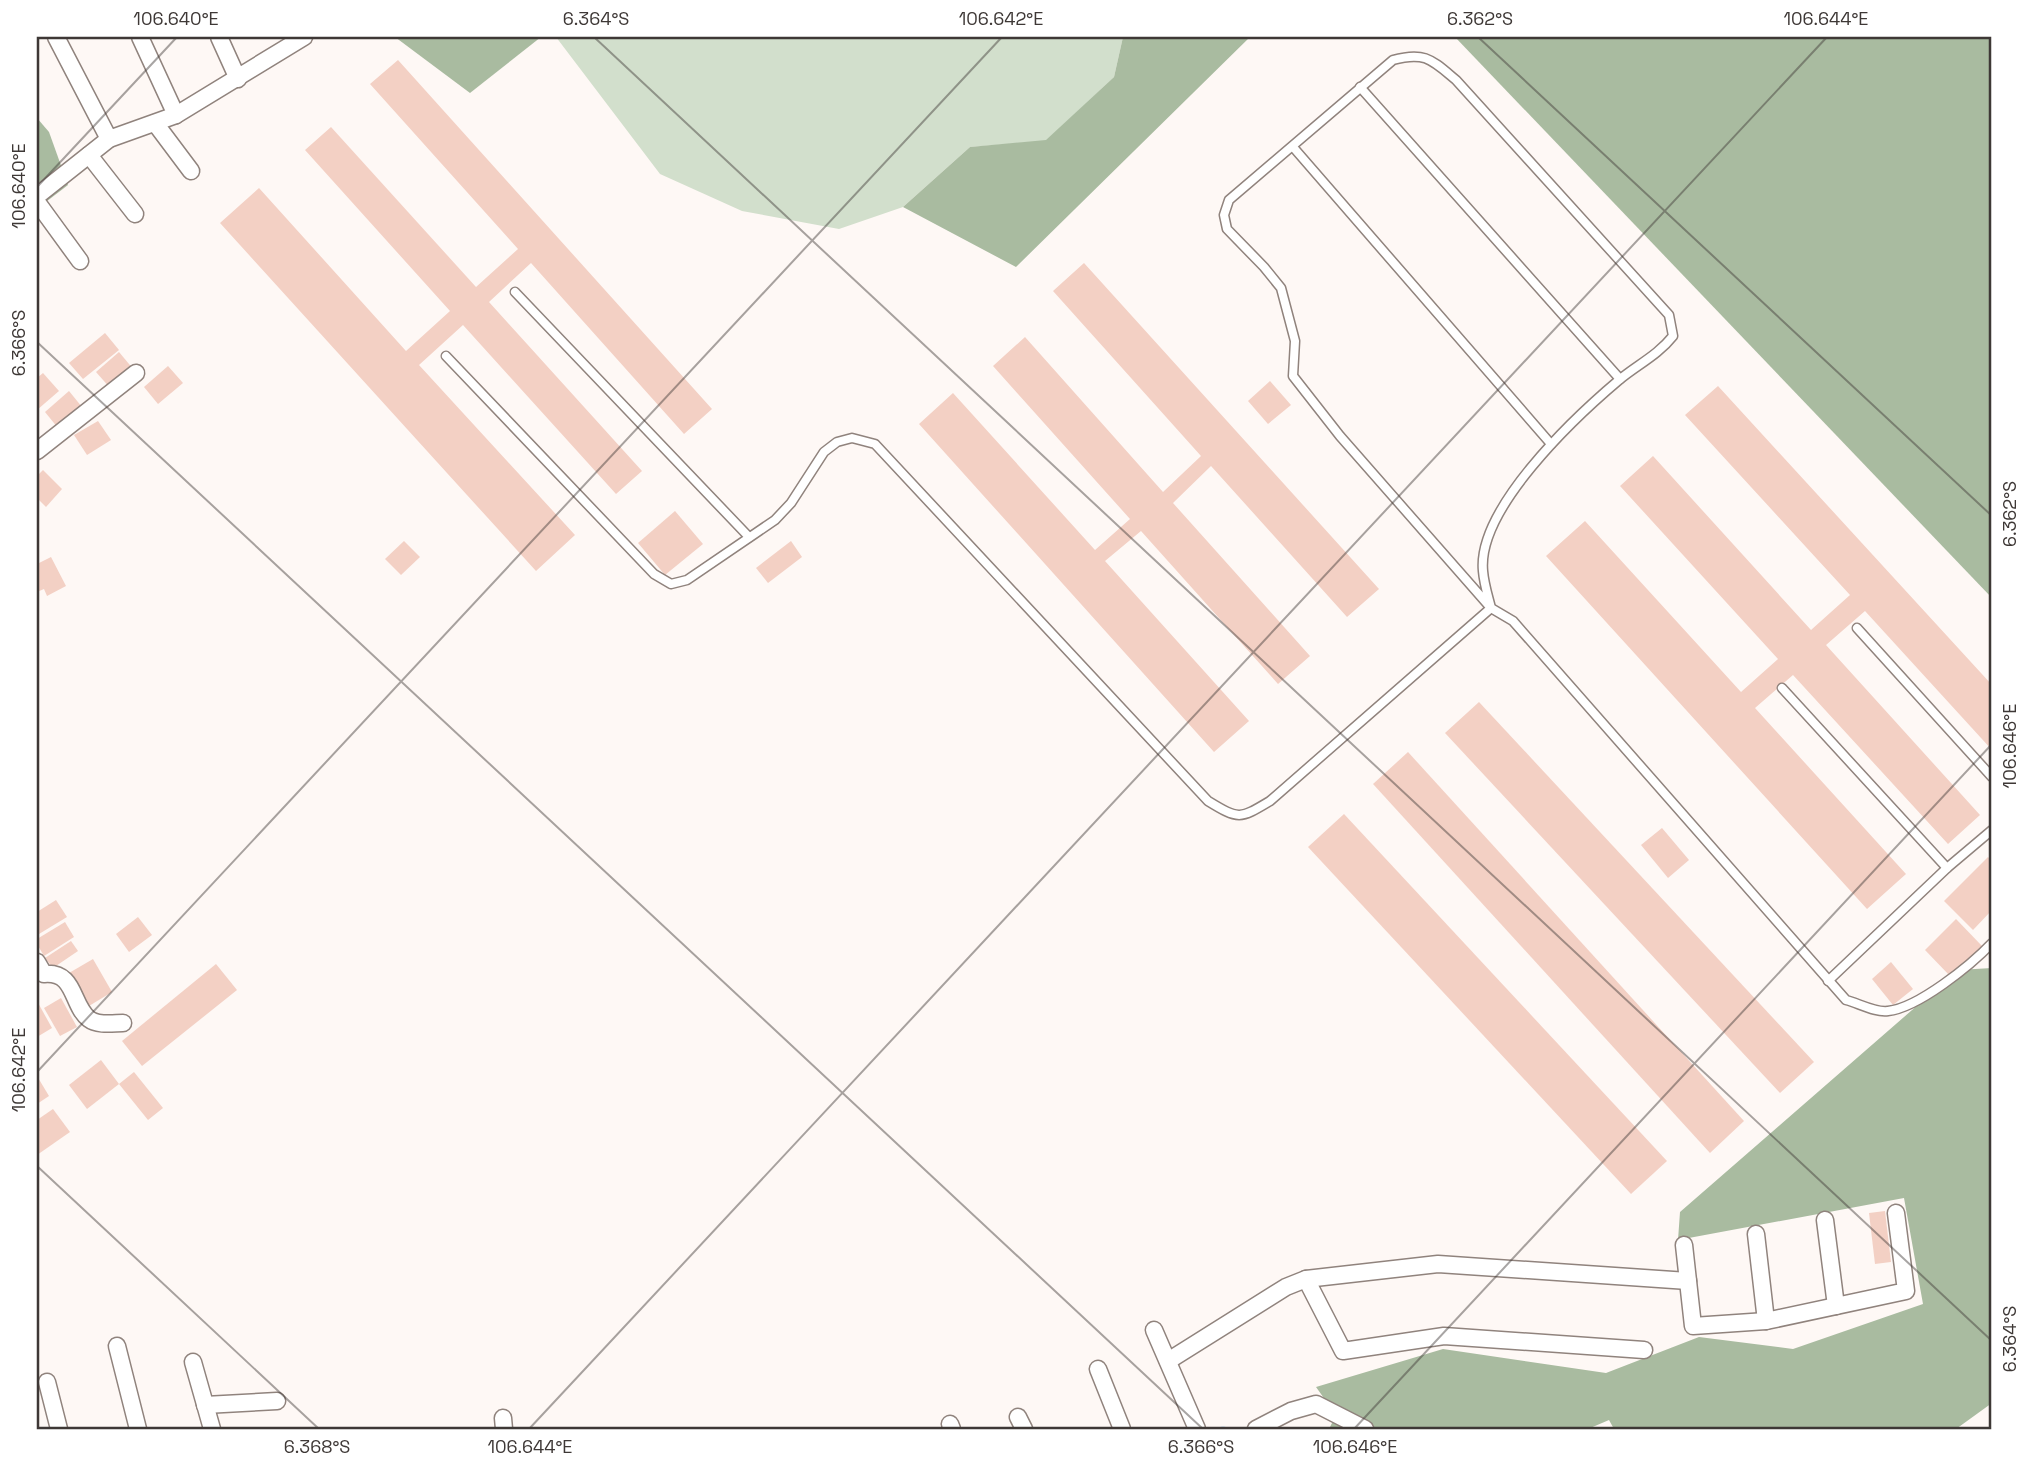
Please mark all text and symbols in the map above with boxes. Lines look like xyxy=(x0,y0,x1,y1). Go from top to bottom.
text: 106.640°E xyxy=(133,7,219,30)
text: 6.364°S xyxy=(563,7,629,30)
text: 106.642°E xyxy=(959,7,1043,30)
text: 6.362°S xyxy=(1447,7,1513,30)
text: 106.644°E xyxy=(1784,7,1868,30)
text: 106.640°E xyxy=(7,143,30,229)
text: 6.366°S xyxy=(7,310,30,376)
text: 6.362°S xyxy=(1998,481,2021,547)
text: 106.646°E xyxy=(1998,704,2021,788)
text: 106.642°E xyxy=(7,1028,30,1112)
text: 6.364°S xyxy=(1998,1306,2021,1372)
text: 6.368°S xyxy=(284,1435,350,1458)
text: 106.644°E xyxy=(488,1435,572,1458)
text: 6.366°S xyxy=(1168,1435,1234,1458)
text: 106.646°E xyxy=(1313,1435,1397,1458)

